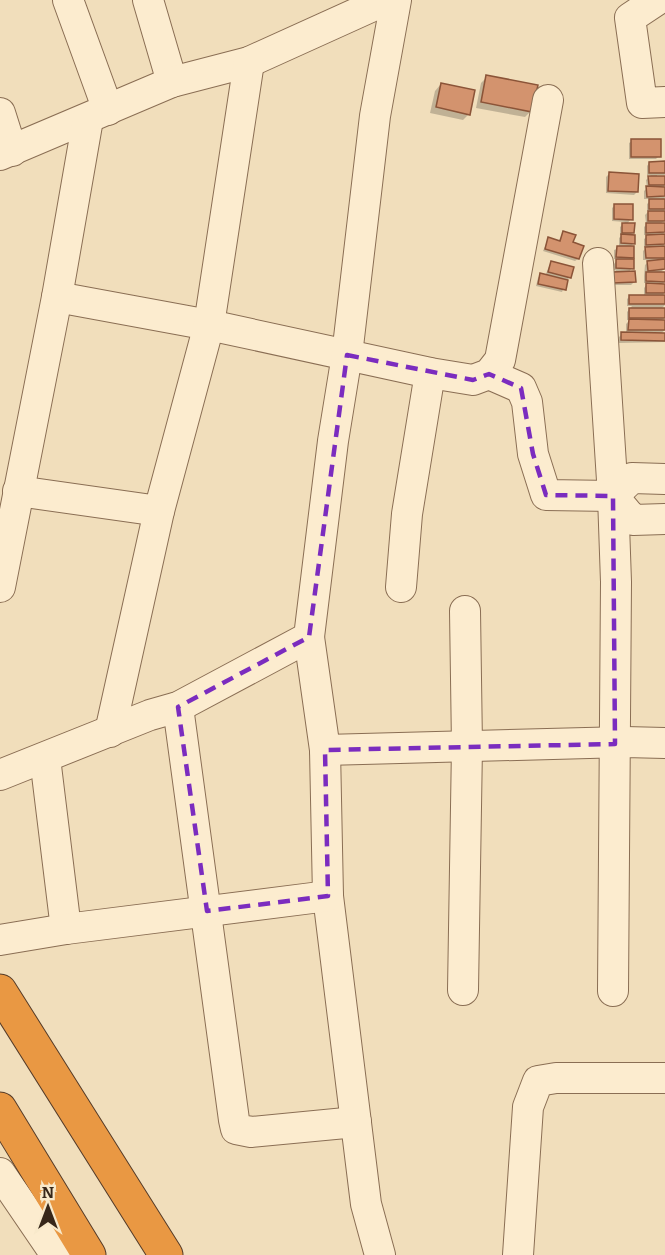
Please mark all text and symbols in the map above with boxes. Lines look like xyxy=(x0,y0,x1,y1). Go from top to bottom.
north arrow xyxy=(18,1177,78,1237)
text: N xyxy=(42,1183,54,1202)

